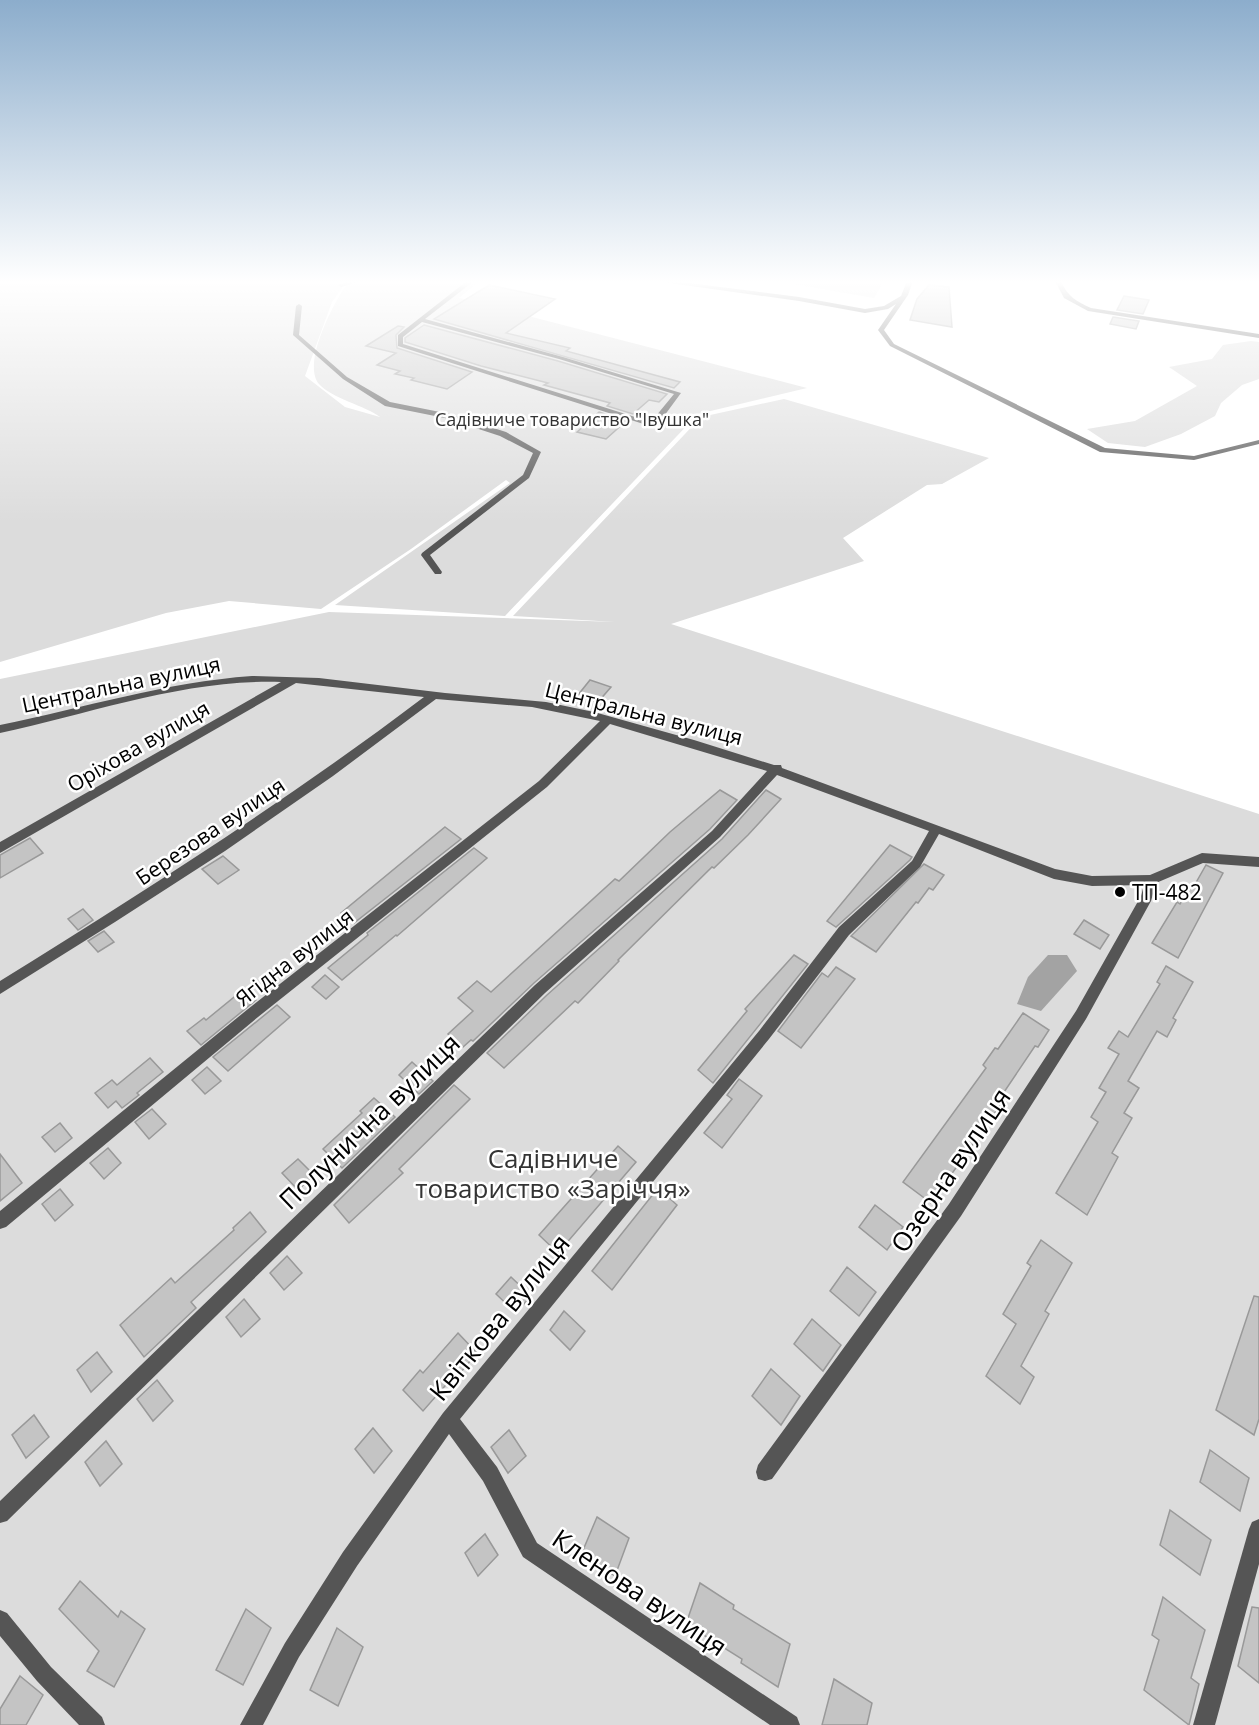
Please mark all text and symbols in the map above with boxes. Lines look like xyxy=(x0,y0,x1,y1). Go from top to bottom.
park label: Садівниче товариство "Івушка" xyxy=(435,407,709,431)
street label: Центральна вулиця xyxy=(19,649,223,719)
street label: Центральна вулиця xyxy=(542,675,746,751)
street label: Оріхова вулиця xyxy=(62,694,214,798)
street label: Березова вулиця xyxy=(130,771,290,891)
place label: ТП-482 xyxy=(1132,878,1202,906)
marker: ТП-482 xyxy=(1113,885,1127,899)
street label: Ягідна вулиця xyxy=(229,902,359,1012)
street label: Полунична вулиця xyxy=(271,1025,467,1217)
street label: Озерна вулиця xyxy=(882,1081,1018,1259)
park label: Садівниче товариство «Заріччя» xyxy=(415,1140,691,1206)
street label: Квіткова вулиця xyxy=(421,1226,577,1408)
street label: Кленова вулиця xyxy=(546,1520,734,1664)

